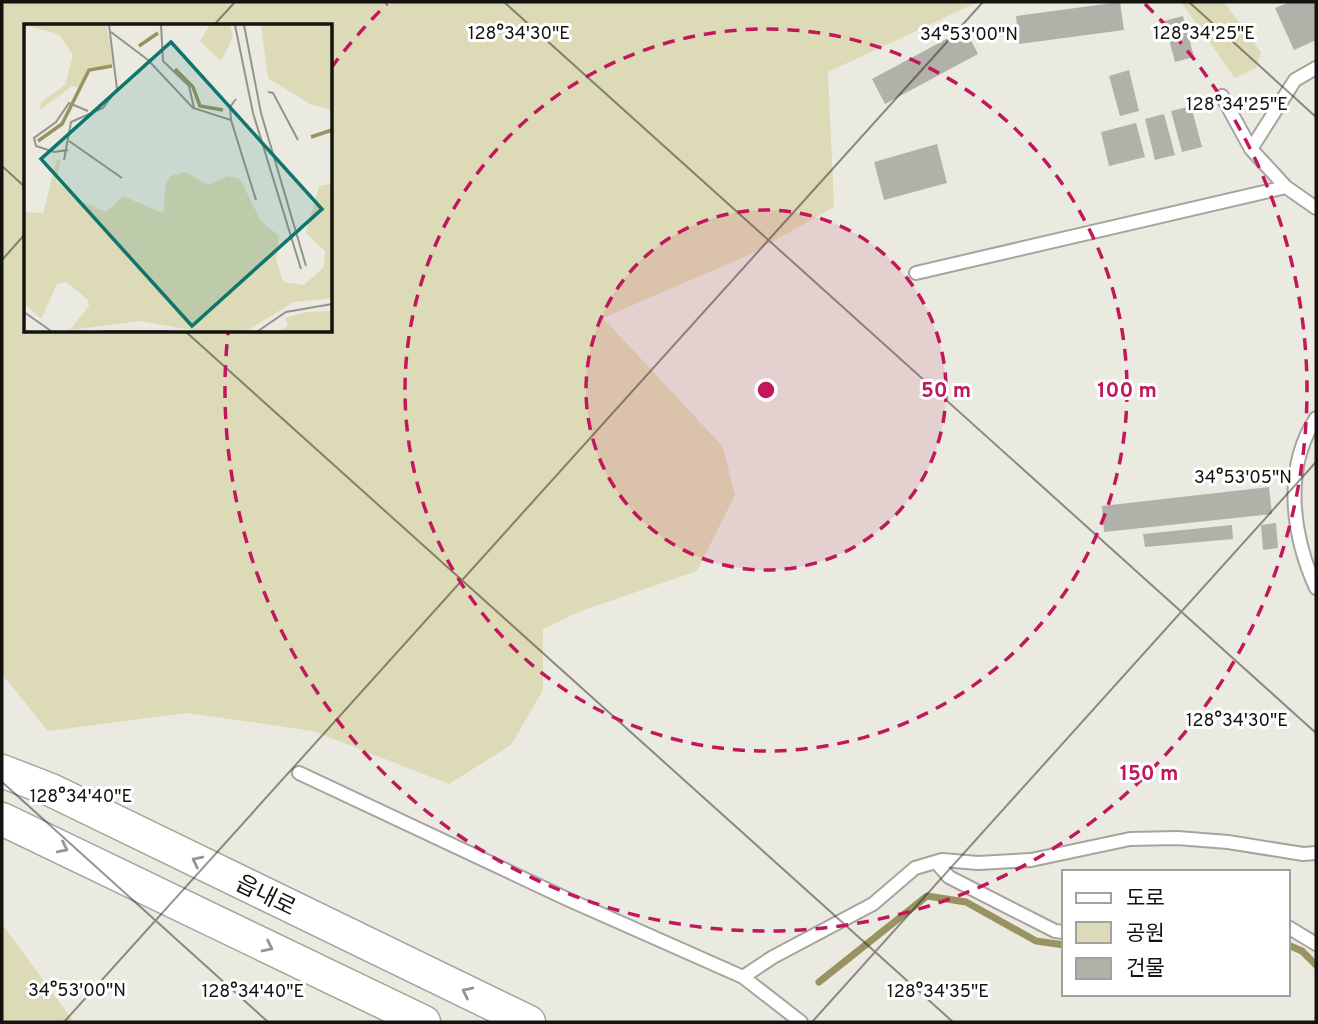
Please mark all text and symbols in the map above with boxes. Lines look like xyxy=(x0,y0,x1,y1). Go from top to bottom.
text: 128°34'30"E xyxy=(468,23,570,46)
text: 128°34'25"E xyxy=(1153,23,1255,46)
inset map xyxy=(24,24,332,332)
text: 34°53'00"N xyxy=(920,24,1018,47)
text: 128°34'25"E xyxy=(1186,94,1288,117)
centre of rings xyxy=(754,378,778,402)
text: 50 m xyxy=(921,378,971,405)
text: 100 m xyxy=(1097,378,1157,405)
text: 34°53'05"N xyxy=(1194,467,1292,490)
text: 128°34'30"E xyxy=(1186,710,1288,733)
text: 150 m xyxy=(1120,761,1178,788)
text: 128°34'40"E xyxy=(30,786,132,809)
one-way arrow xyxy=(56,840,68,854)
one-way arrow xyxy=(191,856,204,870)
street label: 읍내로 xyxy=(230,870,300,924)
legend xyxy=(1062,870,1290,996)
text: 도로 xyxy=(1126,886,1165,913)
text: 공원 xyxy=(1126,921,1165,948)
one-way arrow xyxy=(261,939,273,953)
text: 건물 xyxy=(1126,956,1165,983)
text: 34°53'00"N xyxy=(28,980,126,1003)
text: 128°34'40"E xyxy=(202,981,304,1004)
text: 128°34'35"E xyxy=(887,981,989,1004)
one-way arrow xyxy=(462,987,474,1001)

